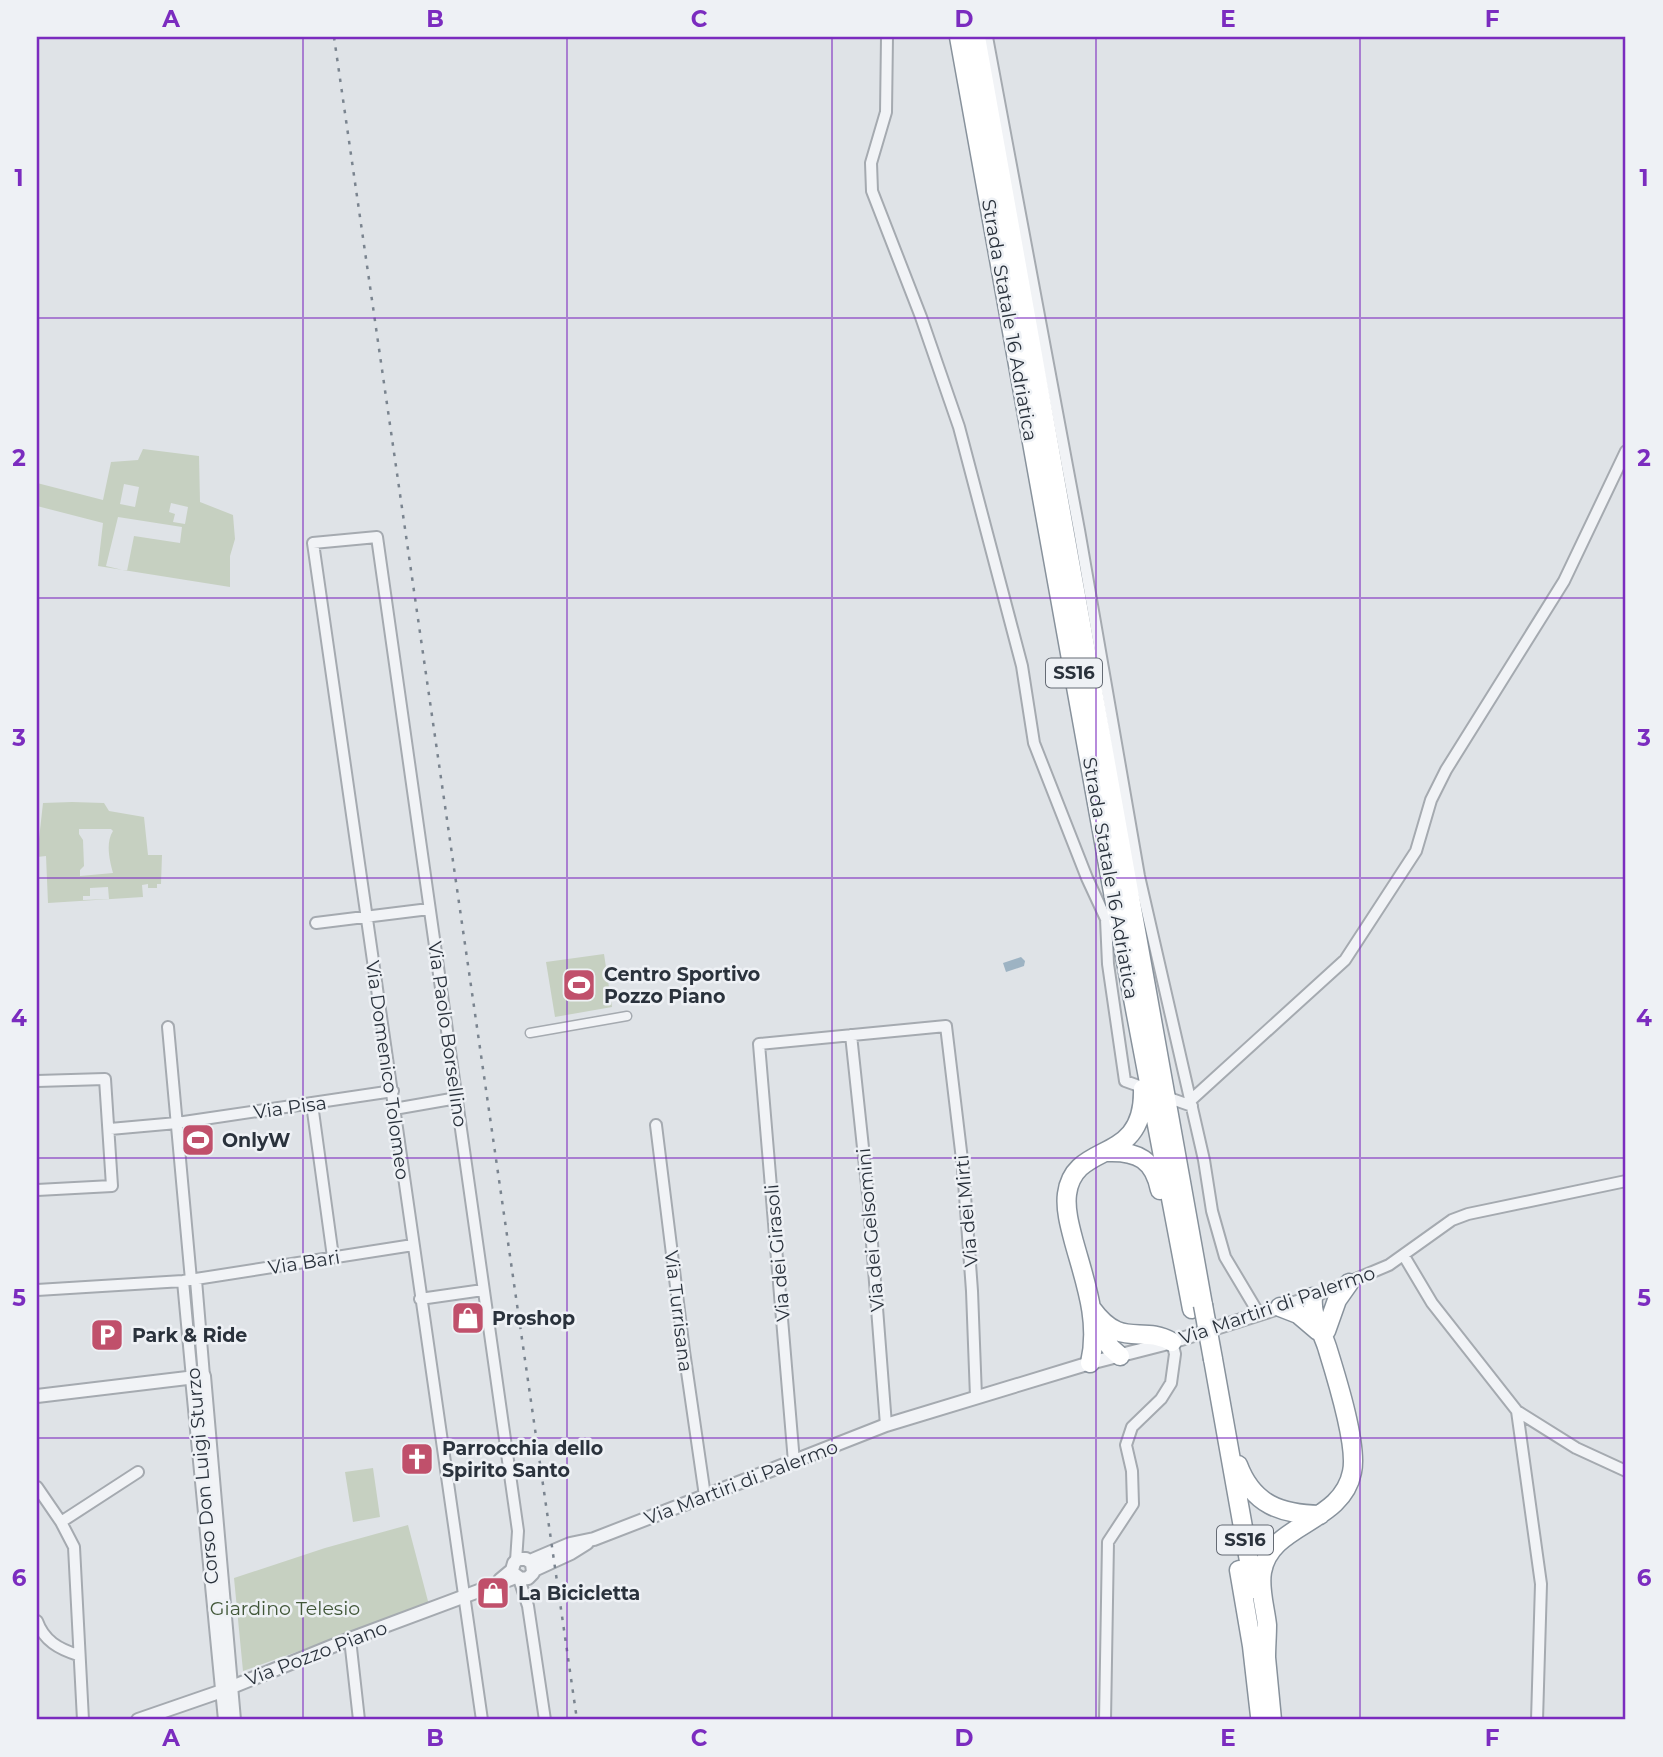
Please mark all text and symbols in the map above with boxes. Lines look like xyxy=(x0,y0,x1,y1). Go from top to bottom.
text: A xyxy=(161,5,180,33)
text: B xyxy=(426,5,444,33)
text: C xyxy=(691,5,708,33)
text: D xyxy=(955,5,974,33)
text: E xyxy=(1220,5,1236,33)
text: F xyxy=(1485,5,1500,33)
text: 1 xyxy=(14,164,24,192)
text: 1 xyxy=(1639,164,1649,192)
street label: Strada Statale 16 Adriatica xyxy=(977,197,1042,443)
text: 2 xyxy=(12,444,26,472)
text: 2 xyxy=(1637,444,1651,472)
road number: SS16 xyxy=(1046,658,1102,688)
text: 3 xyxy=(11,724,26,752)
text: 3 xyxy=(1636,724,1651,752)
street label: Strada Statale 16 Adriatica xyxy=(1078,755,1143,1001)
street label: Via Paolo Borsellino xyxy=(423,940,472,1129)
street label: Via Domenico Tolomeo xyxy=(361,959,414,1181)
place label: Centro Sportivo Pozzo Piano xyxy=(604,963,760,1008)
sports icon: Centro Sportivo Pozzo Piano xyxy=(560,966,598,1004)
text: 4 xyxy=(11,1004,27,1032)
text: 4 xyxy=(1636,1004,1652,1032)
street label: Via Pisa xyxy=(252,1091,328,1124)
sports icon: OnlyW xyxy=(179,1121,217,1159)
place label: OnlyW xyxy=(222,1129,290,1152)
street label: Via dei Gelsomini xyxy=(852,1147,889,1313)
street label: Via dei Mirti xyxy=(950,1154,983,1268)
street label: Via dei Girasoli xyxy=(760,1183,795,1323)
street label: Via Bari xyxy=(267,1245,342,1280)
street label: Via Turrisana xyxy=(660,1249,697,1373)
street label: Via Martiri di Palermo xyxy=(1176,1261,1378,1350)
text: 5 xyxy=(12,1284,26,1312)
text: 5 xyxy=(1637,1284,1651,1312)
shop icon: Proshop xyxy=(449,1299,487,1337)
place label: Proshop xyxy=(492,1307,575,1330)
parking icon: Park & Ride xyxy=(88,1316,126,1354)
place label: Park & Ride xyxy=(132,1324,247,1347)
street label: Corso Don Luigi Sturzo xyxy=(182,1367,223,1585)
street label: Via Martiri di Palermo xyxy=(641,1435,841,1530)
place label: Parrocchia dello Spirito Santo xyxy=(442,1437,603,1482)
church icon: Parrocchia dello Spirito Santo xyxy=(398,1440,436,1478)
road number: SS16 xyxy=(1217,1526,1273,1554)
text: 6 xyxy=(12,1564,27,1592)
text: 6 xyxy=(1637,1564,1652,1592)
shop icon: La Bicicletta xyxy=(474,1574,512,1612)
place label: La Bicicletta xyxy=(518,1582,640,1605)
park label: Giardino Telesio xyxy=(210,1597,360,1620)
street label: Via Pozzo Piano xyxy=(242,1616,391,1691)
text: A xyxy=(161,1724,180,1752)
text: B xyxy=(426,1724,444,1752)
text: C xyxy=(691,1724,708,1752)
text: D xyxy=(955,1724,974,1752)
text: E xyxy=(1220,1724,1236,1752)
text: F xyxy=(1485,1724,1500,1752)

